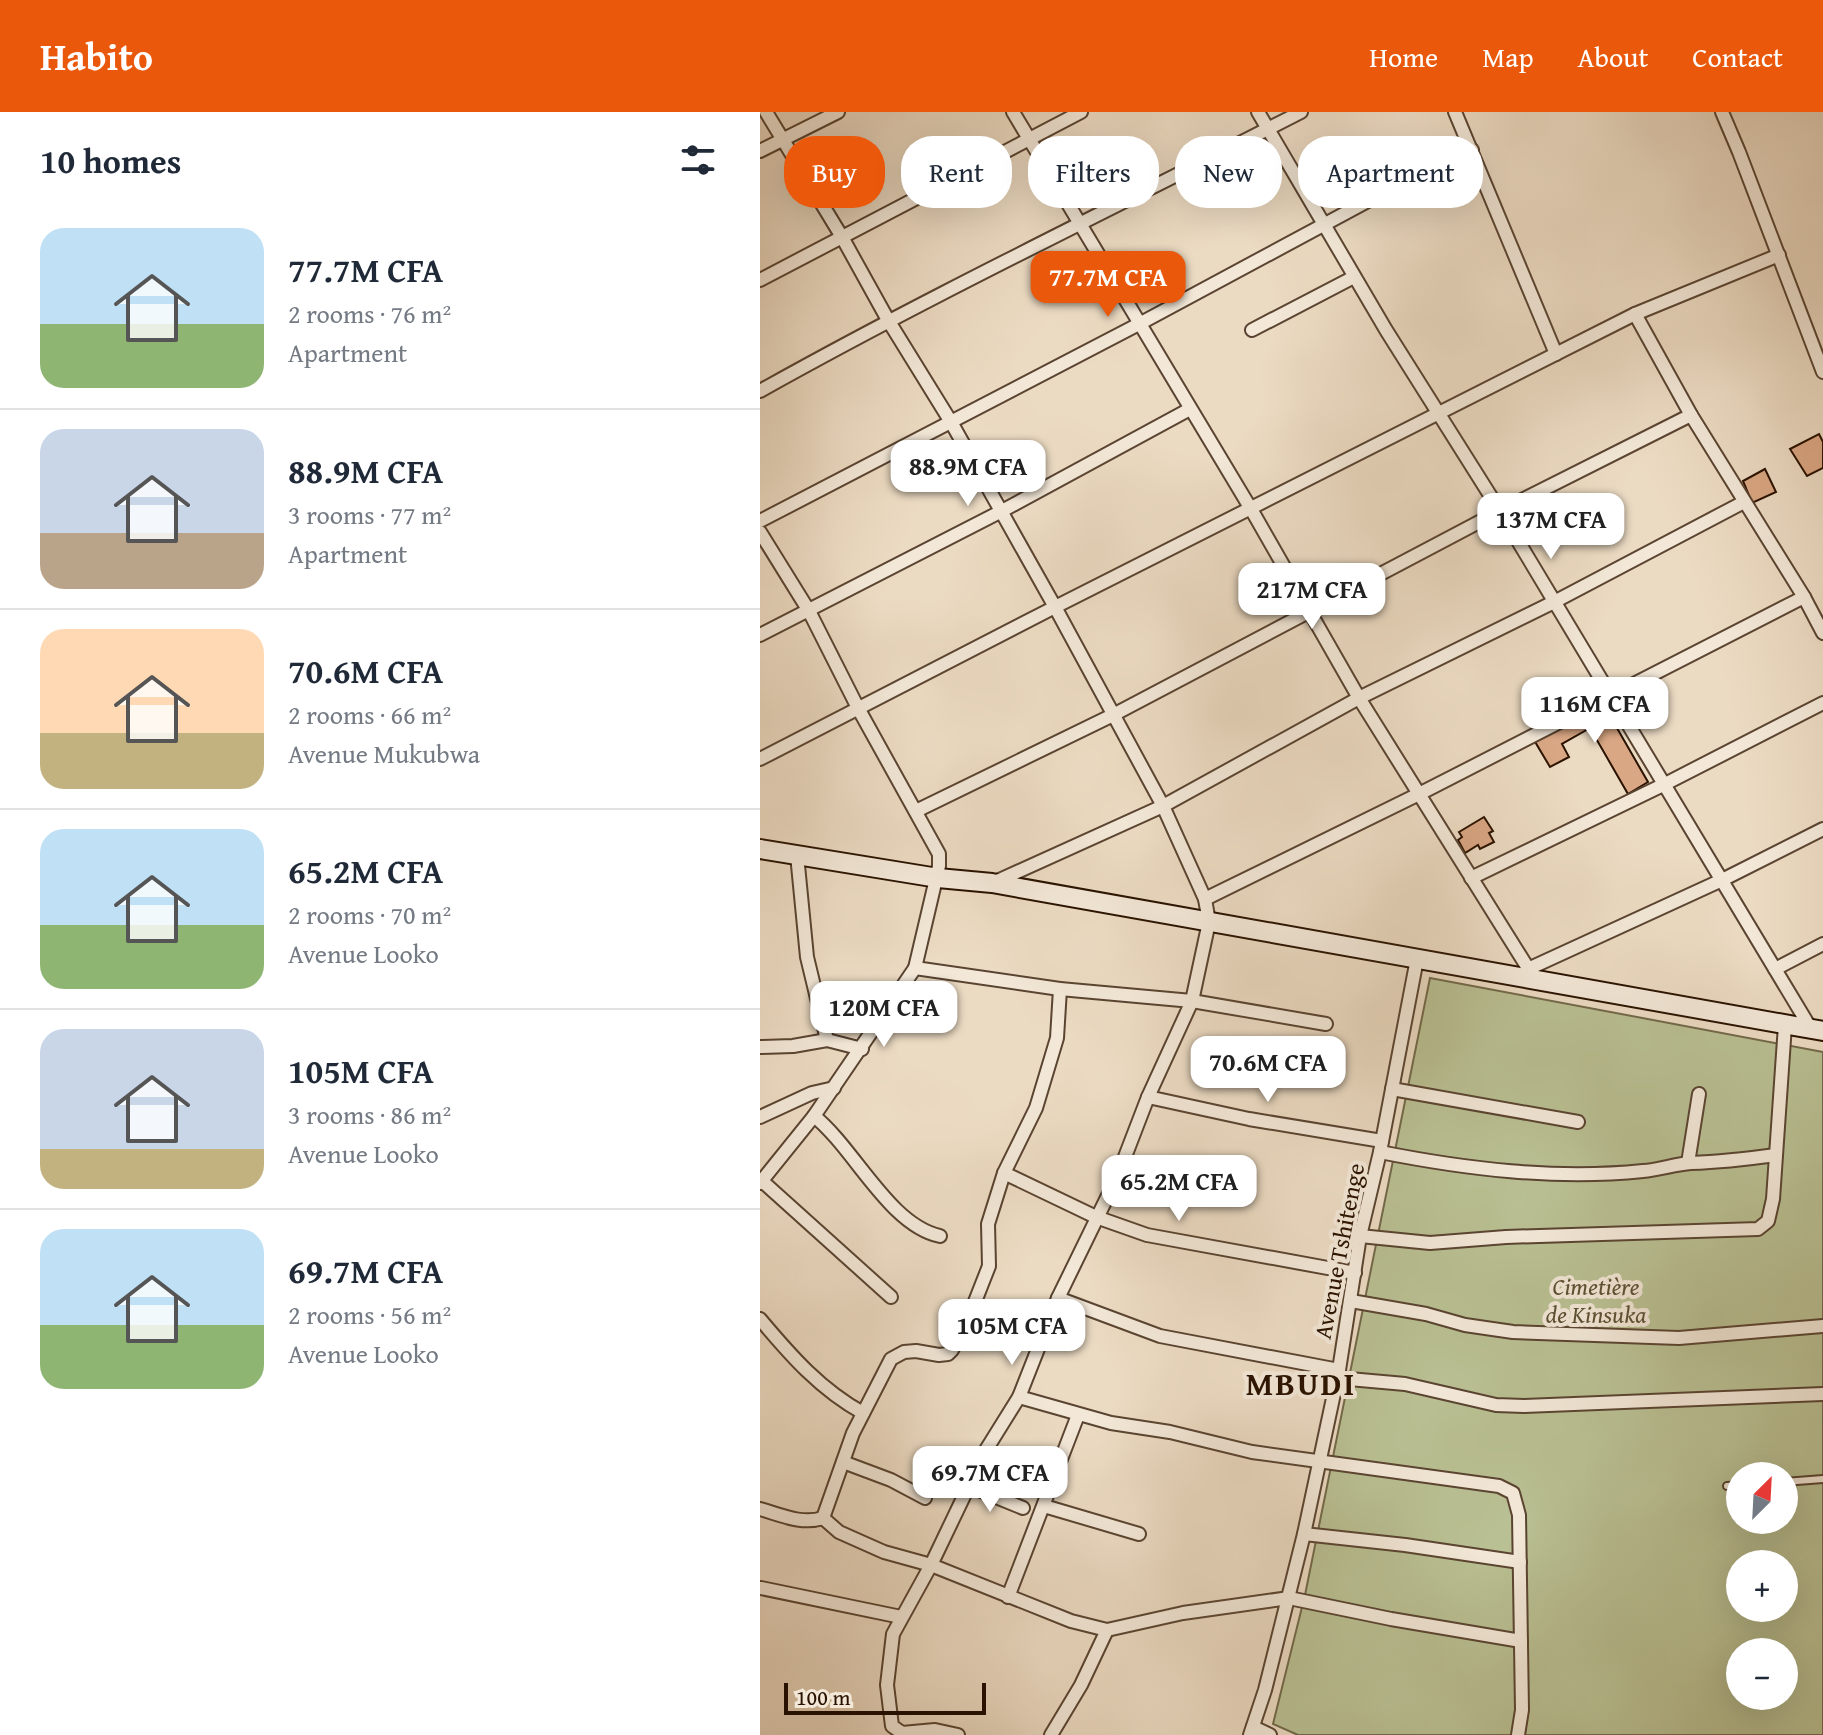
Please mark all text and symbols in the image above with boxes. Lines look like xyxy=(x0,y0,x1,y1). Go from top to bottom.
text: Habito xyxy=(40,28,153,84)
text: Home xyxy=(1369,36,1438,77)
text: Map xyxy=(1482,36,1534,77)
text: About xyxy=(1578,36,1648,77)
text: Contact xyxy=(1692,36,1783,77)
text: 10 homes xyxy=(40,136,181,185)
chip: Buy xyxy=(784,136,885,208)
chip: Rent xyxy=(901,136,1012,208)
chip: Filters xyxy=(1028,136,1159,208)
chip: New xyxy=(1175,136,1282,208)
chip: Apartment xyxy=(1298,136,1483,208)
icon: filters xyxy=(676,138,720,182)
text: 77.7M CFA xyxy=(288,245,443,294)
pin: 77.7M CFA xyxy=(1016,251,1200,319)
text: 77.7M CFA xyxy=(1049,257,1167,296)
icon: home xyxy=(104,260,200,356)
text: 2 rooms · 76 m² xyxy=(288,294,451,333)
text: Apartment xyxy=(288,333,407,372)
pin: 88.9M CFA xyxy=(876,440,1060,508)
text: 88.9M CFA xyxy=(288,446,443,495)
text: 88.9M CFA xyxy=(909,446,1027,485)
icon: home xyxy=(104,461,200,557)
pin: 137M CFA xyxy=(1468,493,1634,561)
text: 3 rooms · 77 m² xyxy=(288,495,451,534)
text: 137M CFA xyxy=(1495,499,1607,538)
text: Apartment xyxy=(288,534,407,573)
pin: 217M CFA xyxy=(1229,563,1395,631)
text: 217M CFA xyxy=(1256,569,1368,608)
text: 70.6M CFA xyxy=(288,646,443,695)
icon: home xyxy=(104,661,200,757)
pin: 116M CFA xyxy=(1512,677,1678,745)
text: 116M CFA xyxy=(1539,683,1651,722)
text: 2 rooms · 66 m² xyxy=(288,695,451,734)
text: Avenue Mukubwa xyxy=(288,734,480,773)
text: 65.2M CFA xyxy=(288,846,443,895)
icon: home xyxy=(104,861,200,957)
text: 2 rooms · 70 m² xyxy=(288,895,451,934)
text: Avenue Looko xyxy=(288,934,439,973)
pin: 120M CFA xyxy=(801,981,967,1049)
text: 120M CFA xyxy=(828,987,940,1026)
pin: 70.6M CFA xyxy=(1176,1036,1360,1104)
text: 70.6M CFA xyxy=(1209,1042,1327,1081)
text: 105M CFA xyxy=(288,1046,434,1095)
icon: home xyxy=(104,1061,200,1157)
text: 3 rooms · 86 m² xyxy=(288,1095,451,1134)
text: Avenue Looko xyxy=(288,1134,439,1173)
pin: 65.2M CFA xyxy=(1087,1155,1271,1223)
street label: Avenue Tshitenge xyxy=(1305,1160,1373,1342)
text: 65.2M CFA xyxy=(1120,1161,1238,1200)
text: 69.7M CFA xyxy=(288,1246,443,1295)
icon: home xyxy=(104,1261,200,1357)
park label: Cimetière de Kinsuka xyxy=(1546,1269,1646,1332)
text: 2 rooms · 56 m² xyxy=(288,1295,451,1334)
pin: 105M CFA xyxy=(929,1299,1095,1367)
text: 105M CFA xyxy=(956,1305,1068,1344)
text: Avenue Looko xyxy=(288,1334,439,1373)
district label: MBUDI xyxy=(1246,1360,1356,1407)
pin: 69.7M CFA xyxy=(898,1446,1082,1514)
text: 69.7M CFA xyxy=(931,1452,1049,1491)
north arrow xyxy=(1726,1462,1798,1534)
map controls xyxy=(1726,1462,1798,1710)
button: + xyxy=(1726,1550,1798,1622)
button: − xyxy=(1726,1638,1798,1710)
scale bar xyxy=(784,1679,986,1715)
text: 100 m xyxy=(796,1681,851,1713)

